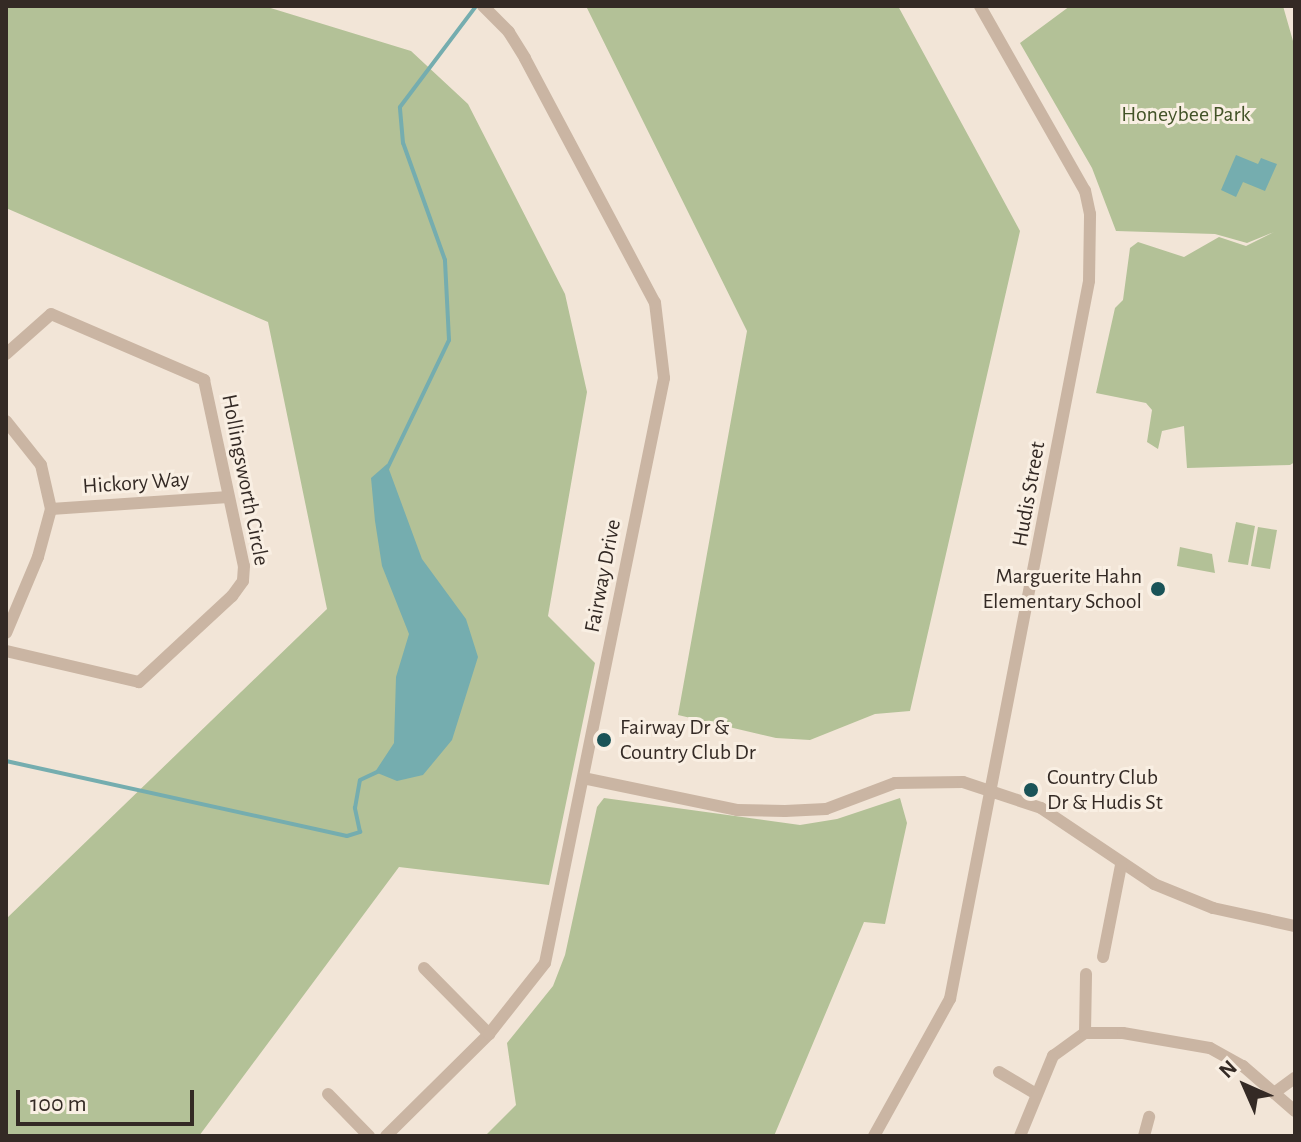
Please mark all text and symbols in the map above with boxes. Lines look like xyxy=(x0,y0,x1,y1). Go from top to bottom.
park label: Honeybee Park xyxy=(1121,102,1251,128)
street label: Hollingsworth Circle xyxy=(215,392,275,568)
street label: Hudis Street xyxy=(1007,439,1051,549)
street label: Hickory Way xyxy=(82,466,190,500)
street label: Fairway Drive xyxy=(579,517,627,635)
place label: Marguerite Hahn Elementary School xyxy=(983,563,1142,614)
marker: Marguerite Hahn Elementary School xyxy=(1149,580,1167,598)
place label: Fairway Dr & Country Club Dr xyxy=(620,714,756,766)
marker: Fairway Dr & Country Club Dr xyxy=(595,731,613,749)
place label: Country Club Dr & Hudis St xyxy=(1047,764,1163,816)
marker: Country Club Dr & Hudis St xyxy=(1022,781,1040,799)
north arrow xyxy=(1205,1046,1285,1126)
text: N xyxy=(1215,1056,1241,1082)
scale bar xyxy=(20,1074,198,1124)
text: 100 m xyxy=(30,1092,87,1116)

